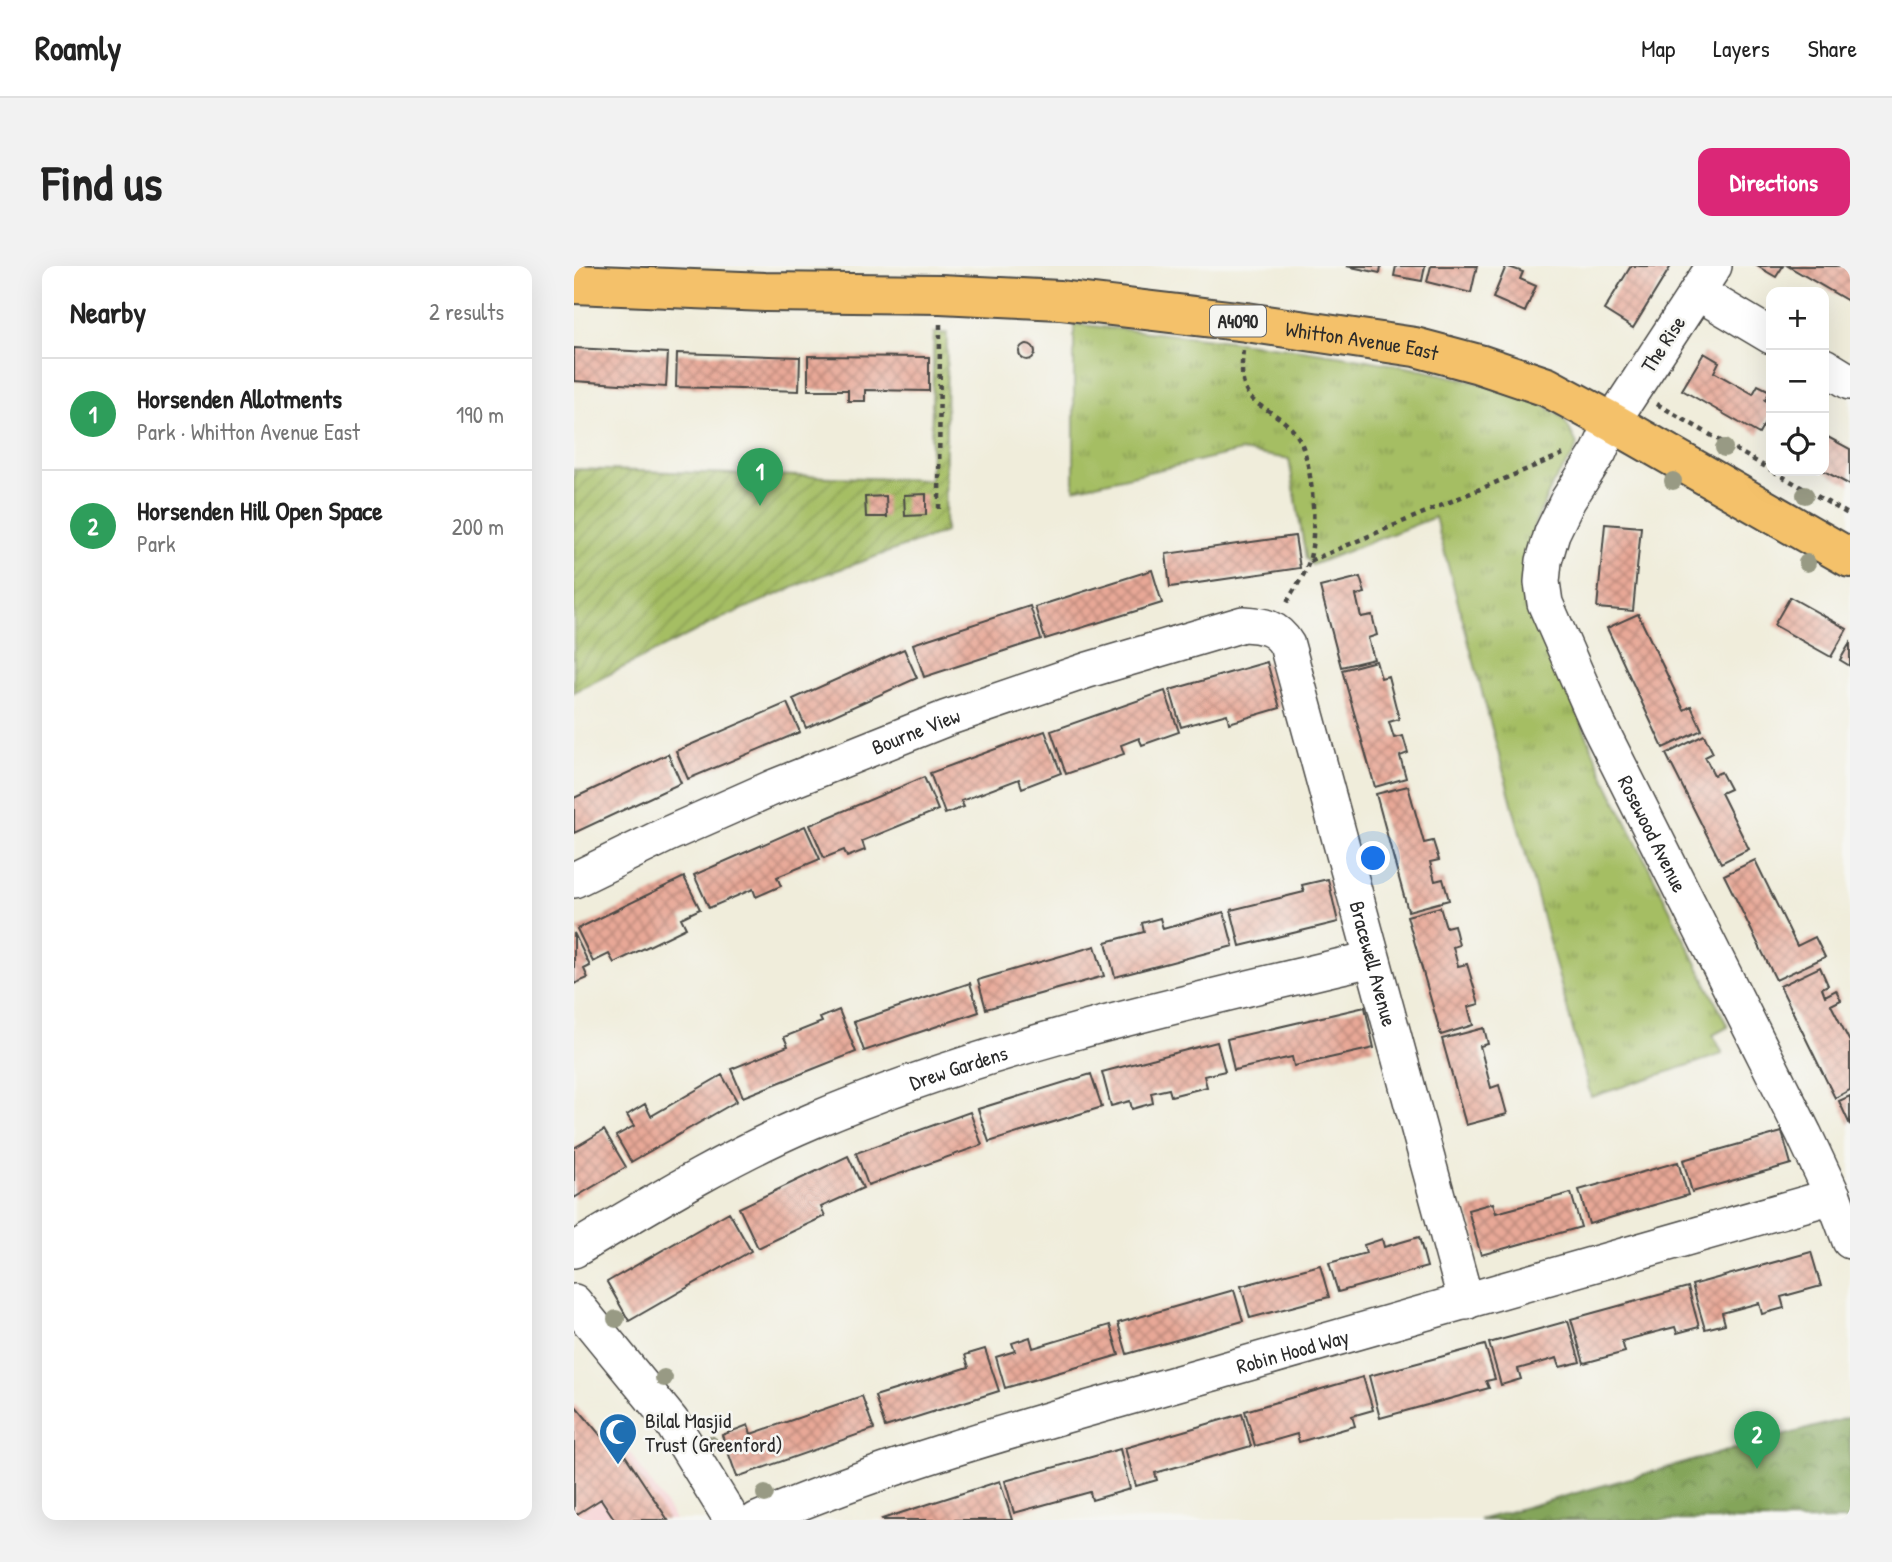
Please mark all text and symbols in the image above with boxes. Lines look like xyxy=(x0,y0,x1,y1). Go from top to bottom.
text: Roamly xyxy=(35,26,121,70)
text: Map xyxy=(1641,32,1675,64)
text: Layers xyxy=(1713,32,1770,64)
text: Share xyxy=(1808,32,1857,64)
button: Directions xyxy=(1698,148,1850,216)
text: Find us xyxy=(42,149,162,215)
map controls xyxy=(1766,287,1829,476)
button: + xyxy=(1766,287,1829,350)
text: Nearby xyxy=(70,292,146,332)
text: 2 results xyxy=(429,296,504,327)
road number: A4090 xyxy=(1210,306,1266,336)
street label: The Rise xyxy=(1634,310,1692,378)
street label: Whitton Avenue East xyxy=(1283,314,1443,367)
button: − xyxy=(1766,350,1829,413)
text: Horsenden Allotments xyxy=(137,381,342,416)
text: 1 xyxy=(89,399,97,430)
text: 190 m xyxy=(456,399,504,430)
button: locate xyxy=(1766,413,1829,476)
text: Park · Whitton Avenue East xyxy=(137,416,360,447)
pin: 1 xyxy=(737,448,783,506)
text: Horsenden Hill Open Space xyxy=(137,493,383,528)
text: 2 xyxy=(88,511,98,542)
text: 200 m xyxy=(452,511,504,542)
text: Park xyxy=(137,528,175,559)
street label: Bourne View xyxy=(867,700,964,761)
street label: Rosewood Avenue xyxy=(1611,770,1695,897)
your location xyxy=(1356,841,1390,875)
street label: Bracewell Avenue xyxy=(1343,898,1405,1029)
street label: Drew Gardens xyxy=(905,1038,1011,1097)
street label: Robin Hood Way xyxy=(1233,1321,1352,1380)
place label: Bilal Masjid Trust (Greenford) xyxy=(645,1406,783,1459)
mosque icon: Bilal Masjid Trust (Greenford) xyxy=(597,1411,639,1466)
pin: 2 xyxy=(1734,1411,1780,1469)

